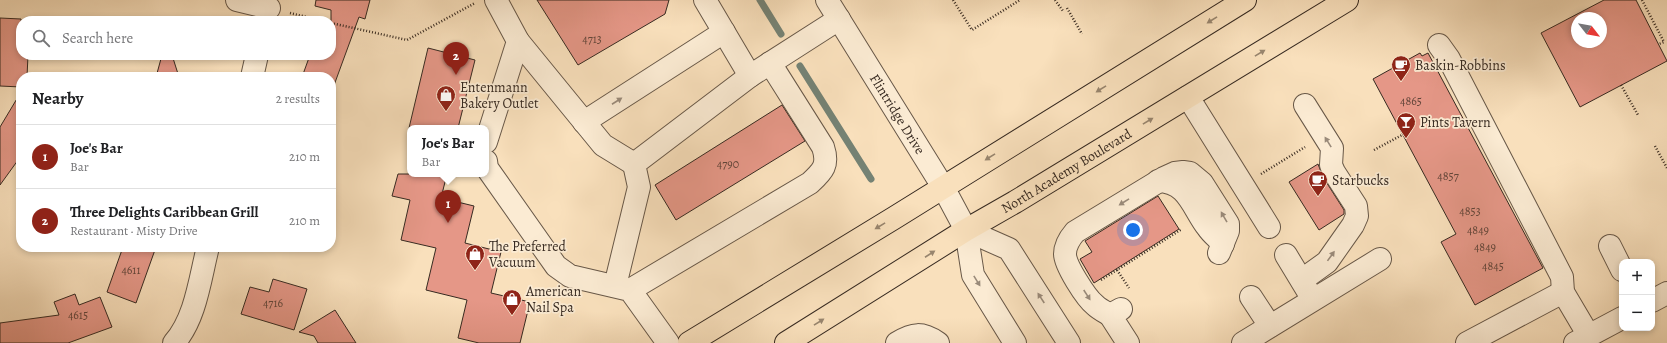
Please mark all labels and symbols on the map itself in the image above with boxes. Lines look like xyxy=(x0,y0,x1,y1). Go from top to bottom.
north arrow xyxy=(1571,12,1607,48)
one-way arrow xyxy=(1206,17,1218,24)
house number: 4713 xyxy=(582,31,602,47)
pin: 2 xyxy=(443,42,469,75)
one-way arrow xyxy=(1254,50,1266,57)
cafe icon: Baskin-Robbins xyxy=(1390,54,1412,82)
place label: Baskin-Robbins xyxy=(1415,56,1506,75)
street label: Flintridge Drive xyxy=(866,70,930,158)
place label: Entenmann Bakery Outlet xyxy=(460,78,539,113)
shop icon: Entenmann Bakery Outlet xyxy=(435,84,457,112)
one-way arrow xyxy=(1095,85,1107,92)
house number: 4865 xyxy=(1400,93,1422,109)
one-way arrow xyxy=(612,97,622,105)
bar icon: Pints Tavern xyxy=(1395,111,1417,139)
place label: Pints Tavern xyxy=(1420,113,1491,132)
one-way arrow xyxy=(1143,117,1154,125)
street label: North Academy Boulevard xyxy=(998,124,1135,218)
one-way arrow xyxy=(1325,136,1332,148)
one-way arrow xyxy=(985,153,996,161)
house number: 4790 xyxy=(717,156,739,172)
house number: 4857 xyxy=(1437,168,1460,184)
cafe icon: Starbucks xyxy=(1307,169,1329,197)
place label: Starbucks xyxy=(1332,171,1389,190)
pin: 1 xyxy=(435,190,461,223)
one-way arrow xyxy=(1118,198,1130,205)
house number: 4853 xyxy=(1459,203,1481,219)
one-way arrow xyxy=(1220,211,1227,223)
your location xyxy=(1123,220,1143,240)
house number: 4849 xyxy=(1467,222,1489,238)
one-way arrow xyxy=(874,223,886,230)
place label: The Preferred Vacuum xyxy=(488,237,566,272)
house number: 4849 xyxy=(1474,239,1496,255)
shop icon: The Preferred Vacuum xyxy=(464,243,486,271)
one-way arrow xyxy=(925,250,935,258)
one-way arrow xyxy=(1327,250,1335,261)
house number: 4845 xyxy=(1482,258,1504,274)
house number: 4611 xyxy=(121,262,141,278)
one-way arrow xyxy=(973,275,980,287)
place label: American Nail Spa xyxy=(525,282,581,317)
shop icon: American Nail Spa xyxy=(501,288,523,316)
one-way arrow xyxy=(1083,290,1091,300)
one-way arrow xyxy=(1037,293,1045,303)
house number: 4716 xyxy=(263,295,284,311)
house number: 4615 xyxy=(68,307,88,323)
one-way arrow xyxy=(813,319,825,326)

